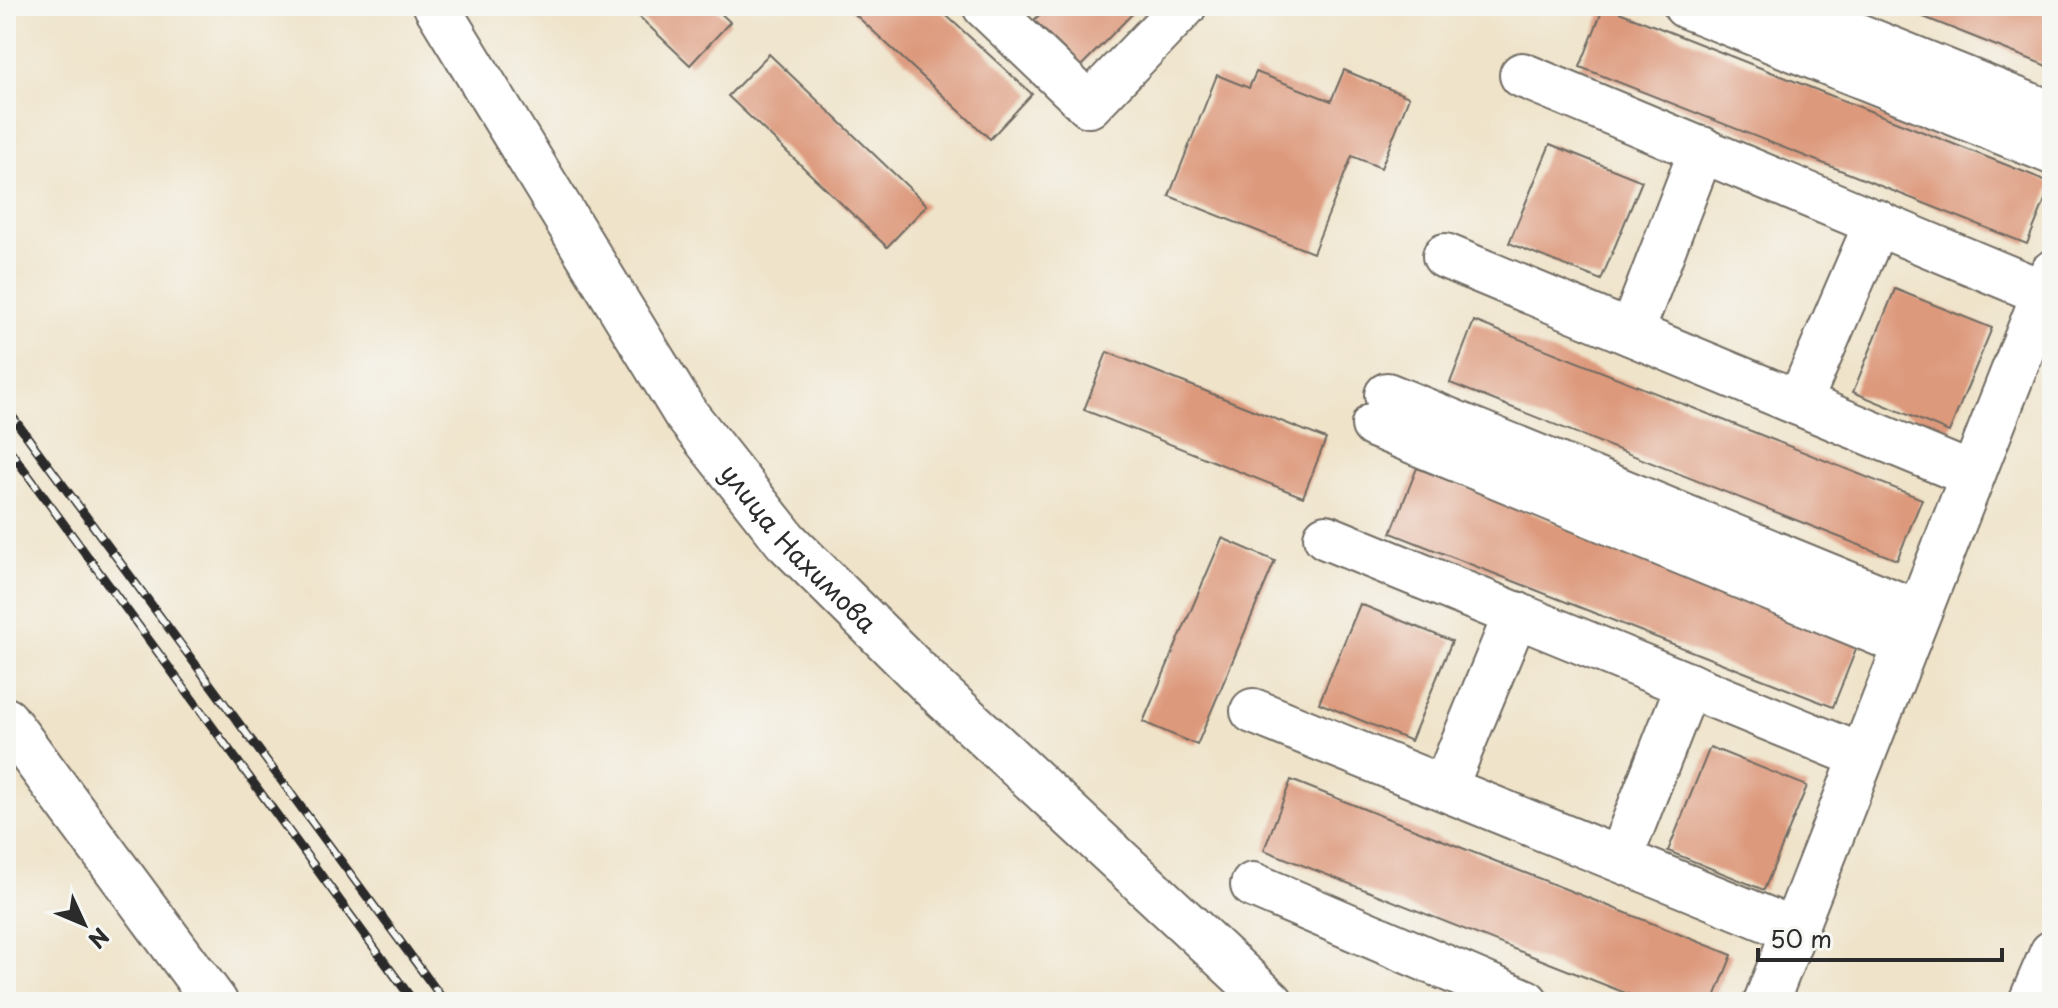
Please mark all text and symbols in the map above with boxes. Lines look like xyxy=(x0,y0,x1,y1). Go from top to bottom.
street label: улица Нахимова xyxy=(712,454,887,642)
north arrow xyxy=(44,884,124,964)
scale bar xyxy=(1758,912,2002,962)
text: 50 m xyxy=(1770,920,1832,956)
text: N xyxy=(82,921,117,957)

